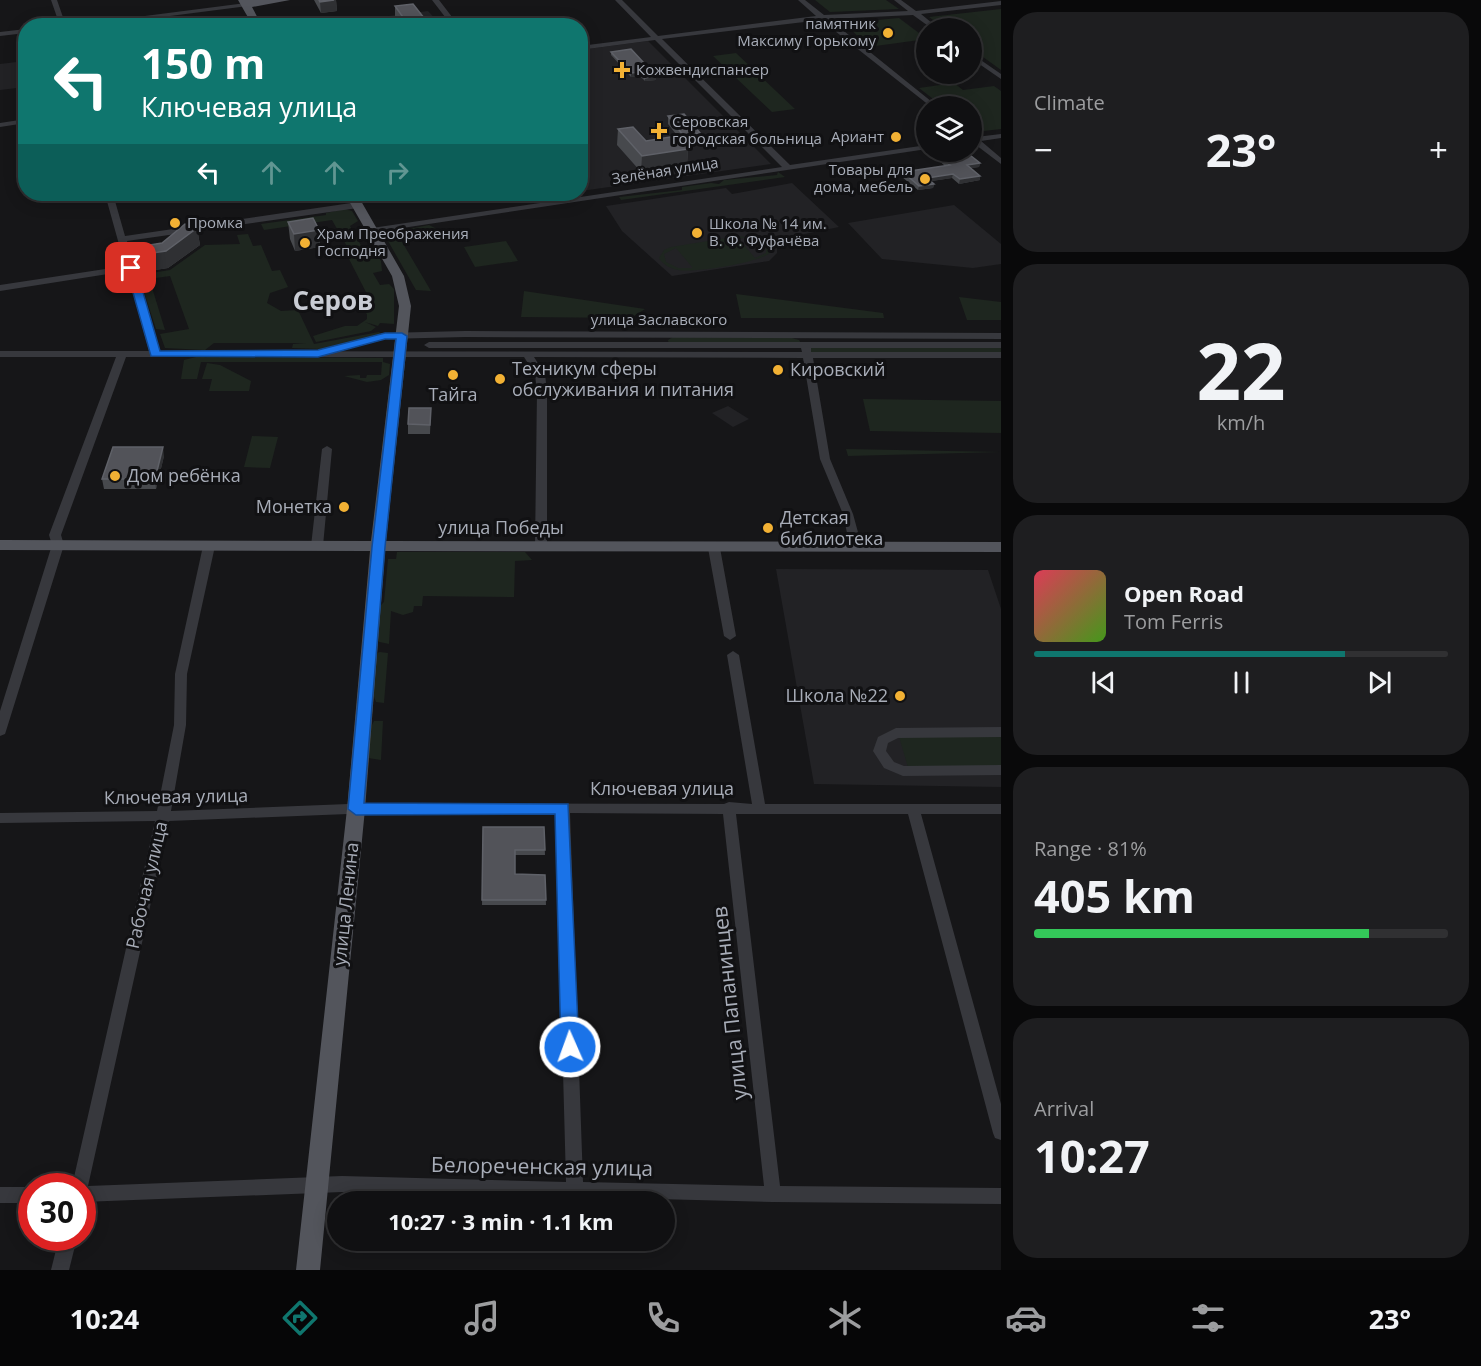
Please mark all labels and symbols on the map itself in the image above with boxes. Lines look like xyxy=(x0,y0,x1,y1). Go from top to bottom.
place label: памятник Максиму Горькому xyxy=(737,13,876,50)
marker: памятник Максиму Горькому xyxy=(881,26,895,40)
place label: Кожвендиспансер xyxy=(636,59,769,79)
marker: Кожвендиспансер xyxy=(613,61,631,79)
place label: Серовская городская больница xyxy=(672,111,822,148)
marker: Серовская городская больница xyxy=(650,122,668,140)
place label: Ариант xyxy=(831,126,884,146)
marker: Ариант xyxy=(889,130,903,144)
street label: Зелёная улица xyxy=(610,152,720,188)
place label: Товары для дома, мебель xyxy=(814,159,913,196)
marker: Товары для дома, мебель xyxy=(918,172,932,186)
place label: Промка xyxy=(187,212,243,232)
place label: Школа № 14 им. В. Ф. Фуфачёва xyxy=(709,213,827,250)
marker: Промка xyxy=(168,216,182,230)
place label: Храм Преображения Господня xyxy=(317,223,469,260)
marker: Школа № 14 им. В. Ф. Фуфачёва xyxy=(690,226,704,240)
marker: Храм Преображения Господня xyxy=(298,236,312,250)
pin xyxy=(105,242,156,293)
district label: Серов xyxy=(293,282,373,318)
street label: улица Заславского xyxy=(591,309,727,329)
place label: Техникум сферы обслуживания и питания xyxy=(512,356,734,401)
place label: Кировский xyxy=(790,357,885,381)
marker: Кировский xyxy=(771,363,785,377)
marker: Тайга xyxy=(446,368,460,382)
marker: Техникум сферы обслуживания и питания xyxy=(493,372,507,386)
place label: Тайга xyxy=(428,382,478,406)
place label: Дом ребёнка xyxy=(127,463,241,487)
marker: Дом ребёнка xyxy=(108,469,122,483)
place label: Монетка xyxy=(256,494,332,518)
marker: Монетка xyxy=(337,500,351,514)
place label: Детская библиотека xyxy=(780,505,883,550)
street label: улица Победы xyxy=(438,515,564,539)
marker: Детская библиотека xyxy=(761,521,775,535)
place label: Школа №22 xyxy=(785,683,888,707)
marker: Школа №22 xyxy=(893,689,907,703)
street label: Ключевая улица xyxy=(590,776,734,800)
street label: Ключевая улица xyxy=(104,783,248,809)
street label: Рабочая улица xyxy=(120,819,172,951)
street label: улица Ленина xyxy=(327,841,363,967)
street label: улица Папанинцев xyxy=(705,905,753,1101)
position arrow xyxy=(538,1015,602,1079)
street label: Белореченская улица xyxy=(431,1150,653,1182)
speed limit sign: 30 xyxy=(18,1173,96,1251)

